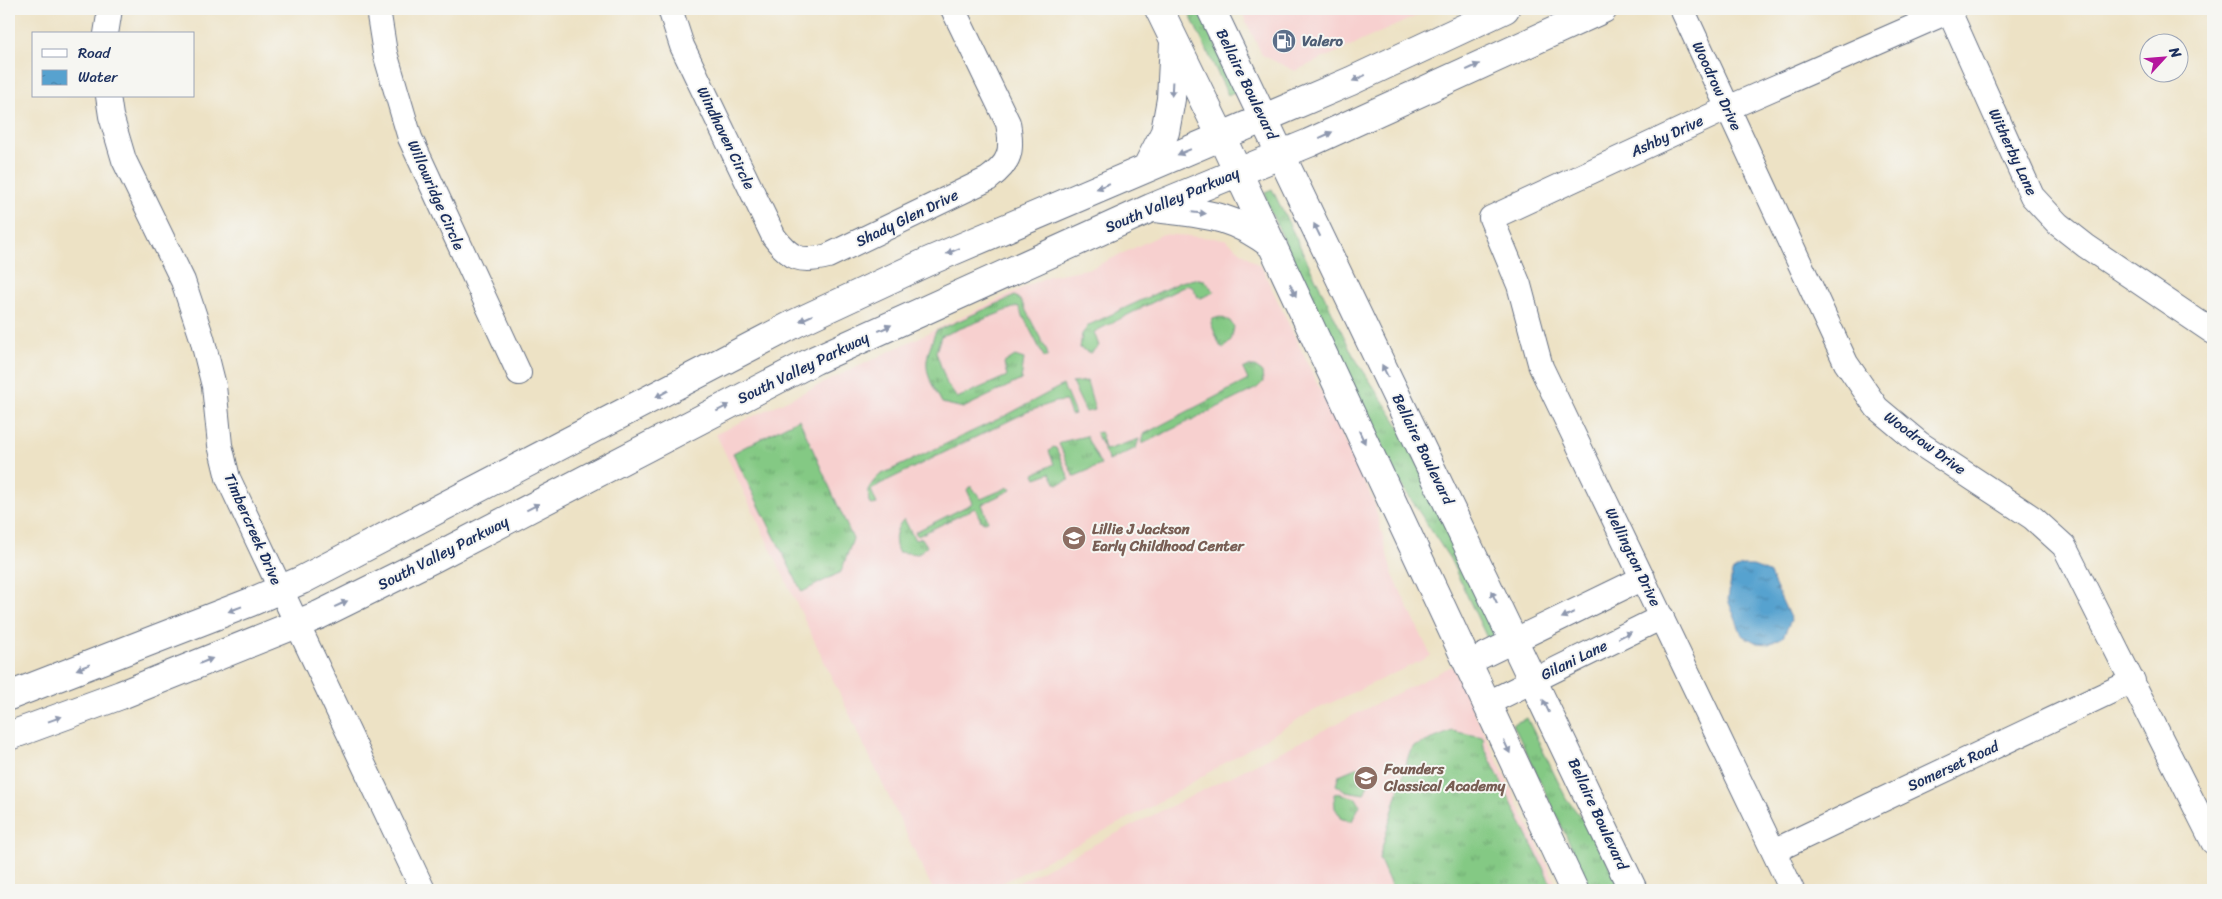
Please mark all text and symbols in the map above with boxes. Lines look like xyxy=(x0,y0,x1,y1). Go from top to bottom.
street label: Bellaire Boulevard xyxy=(1209,24,1286,145)
fuel station icon: Valero xyxy=(1271,28,1297,54)
place label: Valero xyxy=(1302,28,1344,54)
legend xyxy=(32,32,195,98)
north arrow xyxy=(2140,32,2190,82)
street label: Woodrow Drive xyxy=(1685,37,1749,135)
text: Road xyxy=(78,40,111,66)
text: N xyxy=(2161,42,2189,63)
one-way arrow xyxy=(1466,63,1480,71)
text: Water xyxy=(78,64,118,90)
one-way arrow xyxy=(1352,74,1366,82)
street label: Windhaven Circle xyxy=(690,82,762,194)
one-way arrow xyxy=(1167,82,1175,98)
street label: Witherby Lane xyxy=(1981,104,2045,200)
street label: Ashby Drive xyxy=(1625,108,1708,165)
one-way arrow xyxy=(1319,131,1333,139)
street label: Willowridge Circle xyxy=(400,136,472,254)
one-way arrow xyxy=(1177,148,1191,156)
street label: South Valley Parkway xyxy=(1101,160,1244,240)
street label: Shady Glen Drive xyxy=(851,182,963,254)
one-way arrow xyxy=(1096,183,1110,191)
one-way arrow xyxy=(1192,209,1208,217)
one-way arrow xyxy=(1313,223,1321,237)
one-way arrow xyxy=(946,247,960,255)
one-way arrow xyxy=(1290,283,1298,297)
one-way arrow xyxy=(799,315,813,323)
one-way arrow xyxy=(877,324,892,332)
street label: South Valley Parkway xyxy=(733,325,874,411)
one-way arrow xyxy=(1381,364,1389,378)
one-way arrow xyxy=(655,389,668,398)
street label: Bellaire Boulevard xyxy=(1385,389,1462,510)
one-way arrow xyxy=(716,404,731,412)
street label: Woodrow Drive xyxy=(1878,404,1972,482)
one-way arrow xyxy=(1358,430,1366,444)
street label: Timbercreek Drive xyxy=(217,469,289,589)
one-way arrow xyxy=(525,503,540,511)
street label: Wellington Drive xyxy=(1598,503,1668,611)
street label: South Valley Parkway xyxy=(373,509,513,597)
place label: Lillie J Jackson Early Childhood Center xyxy=(1092,516,1246,559)
school or university icon: Lillie J Jackson Early Childhood Center xyxy=(1061,525,1087,551)
one-way arrow xyxy=(1490,589,1498,604)
one-way arrow xyxy=(334,600,348,608)
one-way arrow xyxy=(228,605,242,613)
one-way arrow xyxy=(1561,611,1575,619)
one-way arrow xyxy=(1617,631,1632,639)
street label: Gilani Lane xyxy=(1536,632,1612,687)
one-way arrow xyxy=(199,657,214,665)
one-way arrow xyxy=(75,663,90,671)
one-way arrow xyxy=(1542,699,1550,713)
one-way arrow xyxy=(47,715,62,722)
street label: Somerset Road xyxy=(1903,733,2004,799)
one-way arrow xyxy=(1503,740,1511,755)
street label: Bellaire Boulevard xyxy=(1561,754,1636,875)
place label: Founders Classical Academy xyxy=(1383,756,1506,799)
school or university icon: Founders Classical Academy xyxy=(1353,765,1379,791)

